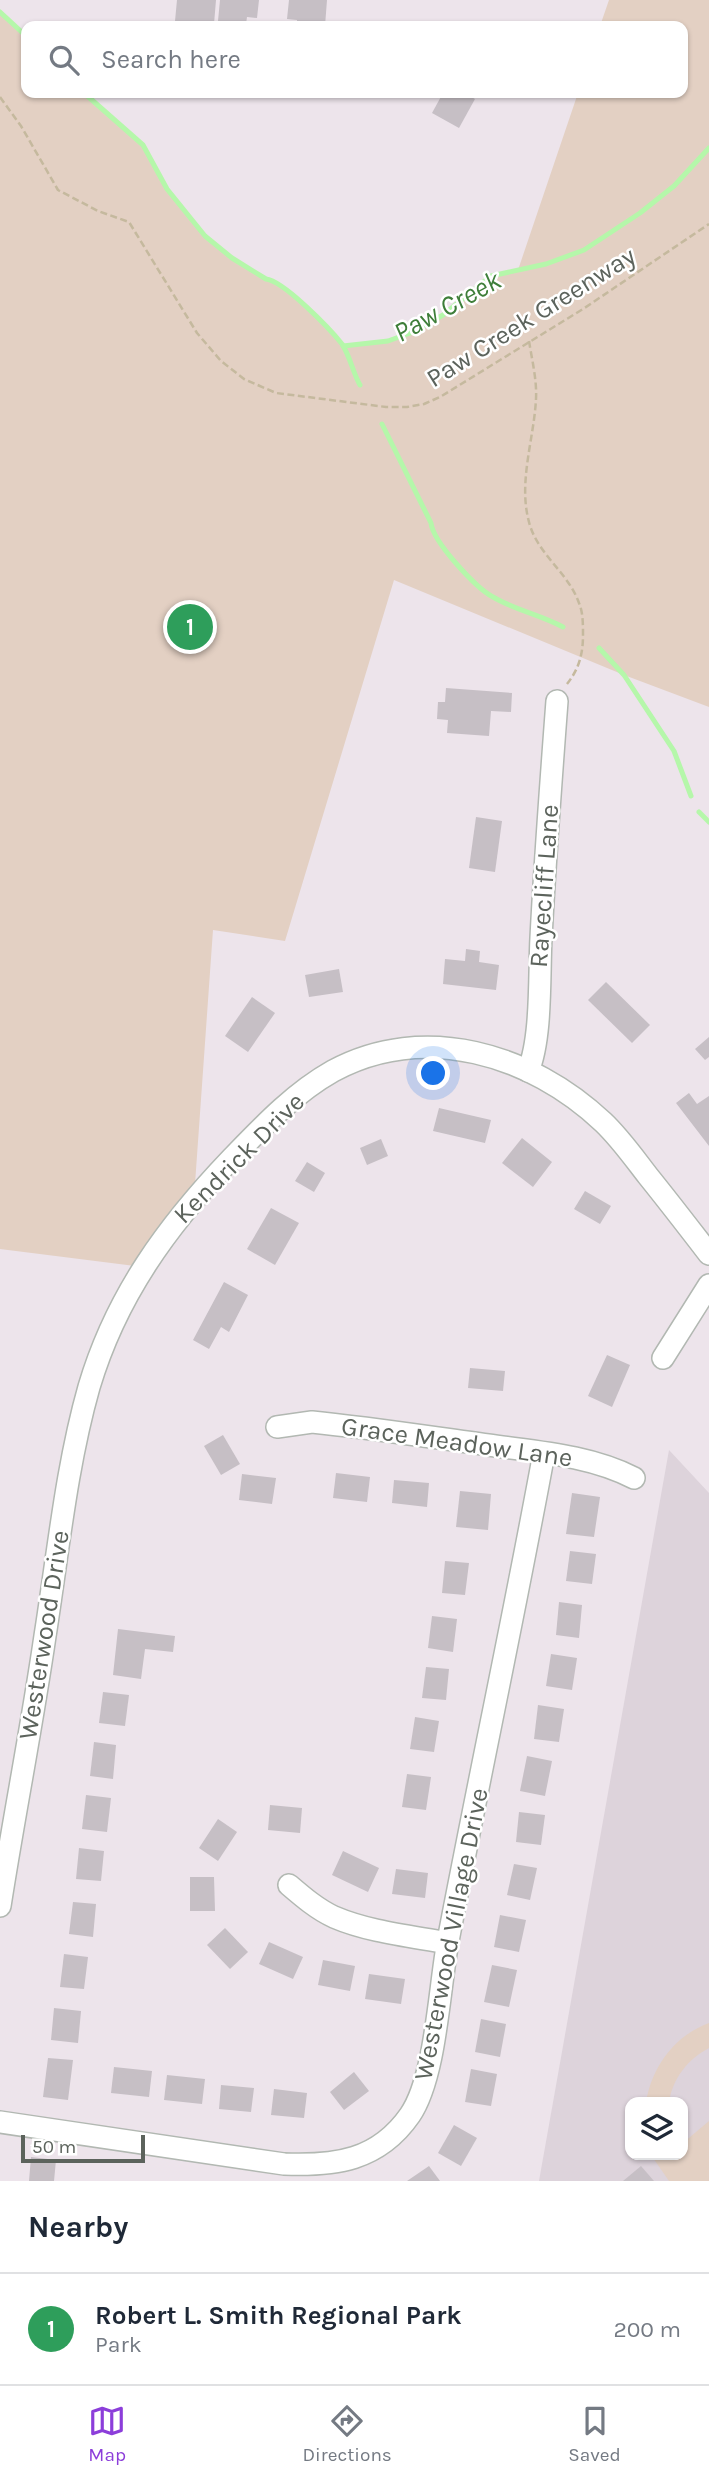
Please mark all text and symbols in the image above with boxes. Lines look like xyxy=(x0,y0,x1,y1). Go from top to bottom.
search box xyxy=(21,21,688,98)
icon: search xyxy=(45,41,83,79)
text: Search here xyxy=(101,44,241,75)
street label: Paw Creek Greenway xyxy=(421,240,641,394)
water label: Paw Creek xyxy=(388,263,507,349)
pin: 1 xyxy=(167,601,213,653)
street label: Rayecliff Lane xyxy=(523,803,565,969)
your location xyxy=(416,1056,450,1090)
street label: Kendrick Drive xyxy=(167,1086,311,1230)
street label: Grace Meadow Lane xyxy=(339,1410,575,1474)
street label: Westerwood Drive xyxy=(12,1528,76,1742)
street label: Westerwood Village Drive xyxy=(407,1785,495,2083)
map controls xyxy=(625,2097,688,2160)
button: layers xyxy=(625,2097,688,2160)
scale bar xyxy=(21,2132,145,2164)
text: 50 m xyxy=(32,2136,76,2158)
text: Nearby xyxy=(28,2209,128,2245)
text: Robert L. Smith Regional Park xyxy=(95,2300,462,2331)
text: 1 xyxy=(47,2316,55,2343)
text: 200 m xyxy=(613,2316,681,2343)
text: Park xyxy=(95,2331,142,2358)
tab: Map xyxy=(88,2402,126,2466)
tab: Directions xyxy=(303,2402,392,2466)
tab: Saved xyxy=(568,2402,621,2466)

